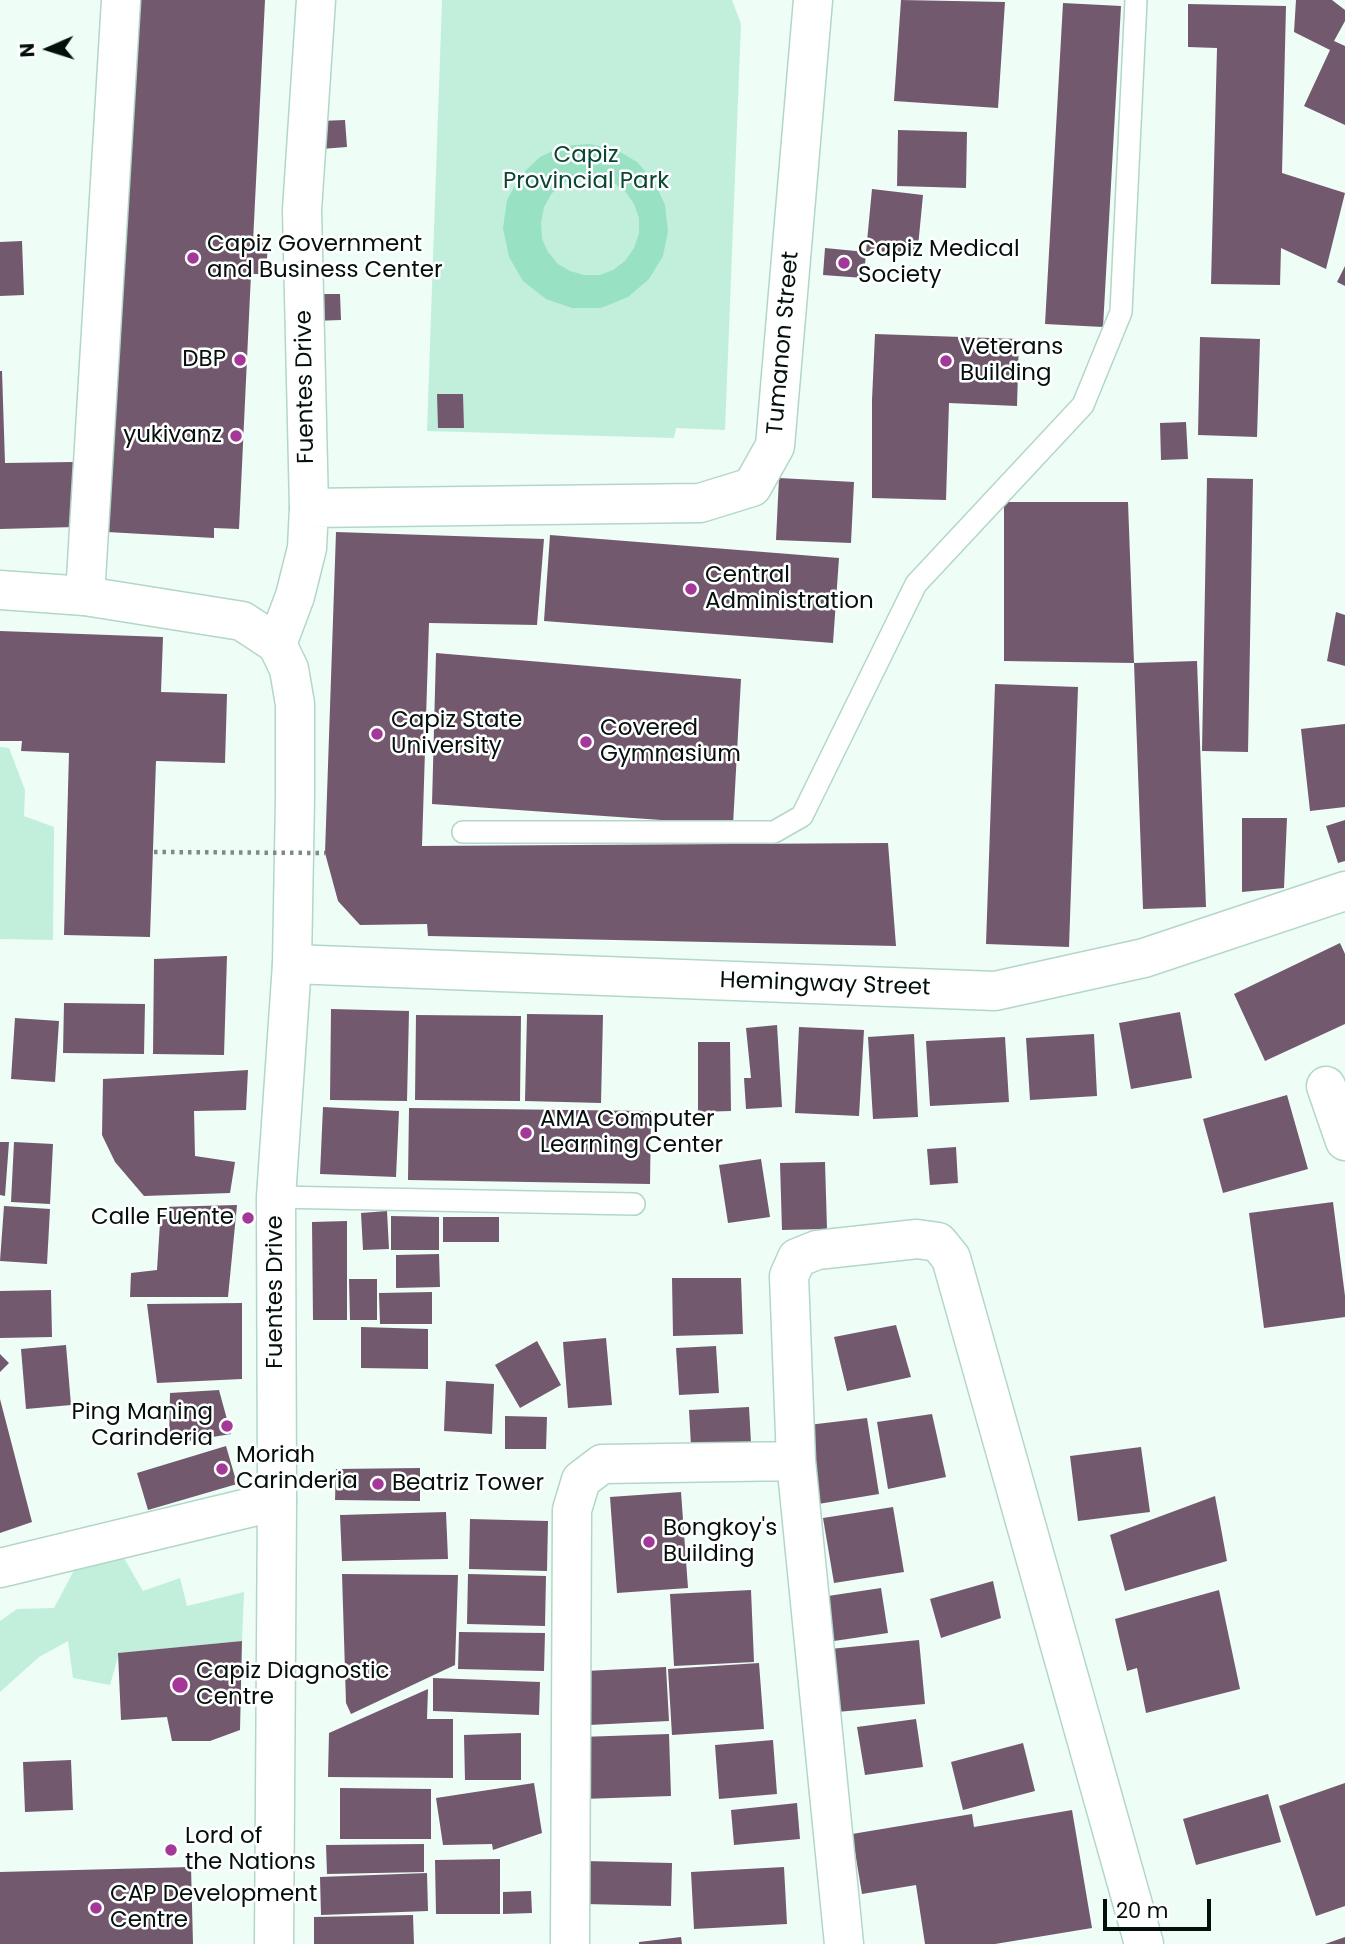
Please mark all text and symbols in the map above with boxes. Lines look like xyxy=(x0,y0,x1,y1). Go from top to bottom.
north arrow xyxy=(14,14,84,84)
text: N xyxy=(14,42,41,58)
park label: Capiz Provincial Park xyxy=(503,142,669,196)
place label: Capiz Government and Business Center xyxy=(207,231,443,285)
place label: Capiz Medical Society xyxy=(858,236,1020,290)
marker: Capiz Government and Business Center xyxy=(185,250,201,266)
street label: Tumanon Street xyxy=(762,250,806,436)
marker: Capiz Medical Society xyxy=(836,255,852,271)
street label: Fuentes Drive xyxy=(291,310,321,464)
place label: Veterans Building xyxy=(960,334,1063,388)
place label: DBP xyxy=(182,346,226,374)
marker: DBP xyxy=(232,352,248,368)
marker: Veterans Building xyxy=(938,353,954,369)
place label: yukivanz xyxy=(123,422,222,450)
marker: yukivanz xyxy=(228,428,244,444)
place label: Central Administration xyxy=(705,562,874,616)
marker: Central Administration xyxy=(683,581,699,597)
place label: Capiz State University xyxy=(391,707,522,761)
place label: Covered Gymnasium xyxy=(600,715,741,769)
marker: Capiz State University xyxy=(369,726,385,742)
marker: Covered Gymnasium xyxy=(578,734,594,750)
street label: Hemingway Street xyxy=(719,968,931,1002)
place label: AMA Computer Learning Center xyxy=(540,1106,723,1160)
marker: AMA Computer Learning Center xyxy=(518,1125,534,1141)
place label: Calle Fuente xyxy=(91,1204,234,1232)
marker: Calle Fuente xyxy=(240,1210,256,1226)
street label: Fuentes Drive xyxy=(262,1215,290,1369)
place label: Ping Maning Carinderia xyxy=(72,1399,213,1453)
marker: Ping Maning Carinderia xyxy=(219,1418,235,1434)
place label: Moriah Carinderia xyxy=(236,1442,358,1496)
marker: Moriah Carinderia xyxy=(214,1461,230,1477)
place label: Beatriz Tower xyxy=(392,1470,544,1498)
marker: Beatriz Tower xyxy=(370,1476,386,1492)
place label: Bongkoy's Building xyxy=(663,1515,777,1569)
marker: Bongkoy's Building xyxy=(641,1534,657,1550)
place label: Capiz Diagnostic Centre xyxy=(196,1658,390,1712)
marker: Capiz Diagnostic Centre xyxy=(170,1675,190,1695)
place label: Lord of the Nations xyxy=(185,1823,316,1877)
marker: Lord of the Nations xyxy=(163,1842,179,1858)
place label: CAP Development Centre xyxy=(110,1881,317,1935)
scale bar xyxy=(1107,1884,1216,1928)
text: 20 m xyxy=(1116,1896,1169,1925)
marker: CAP Development Centre xyxy=(88,1900,104,1916)

